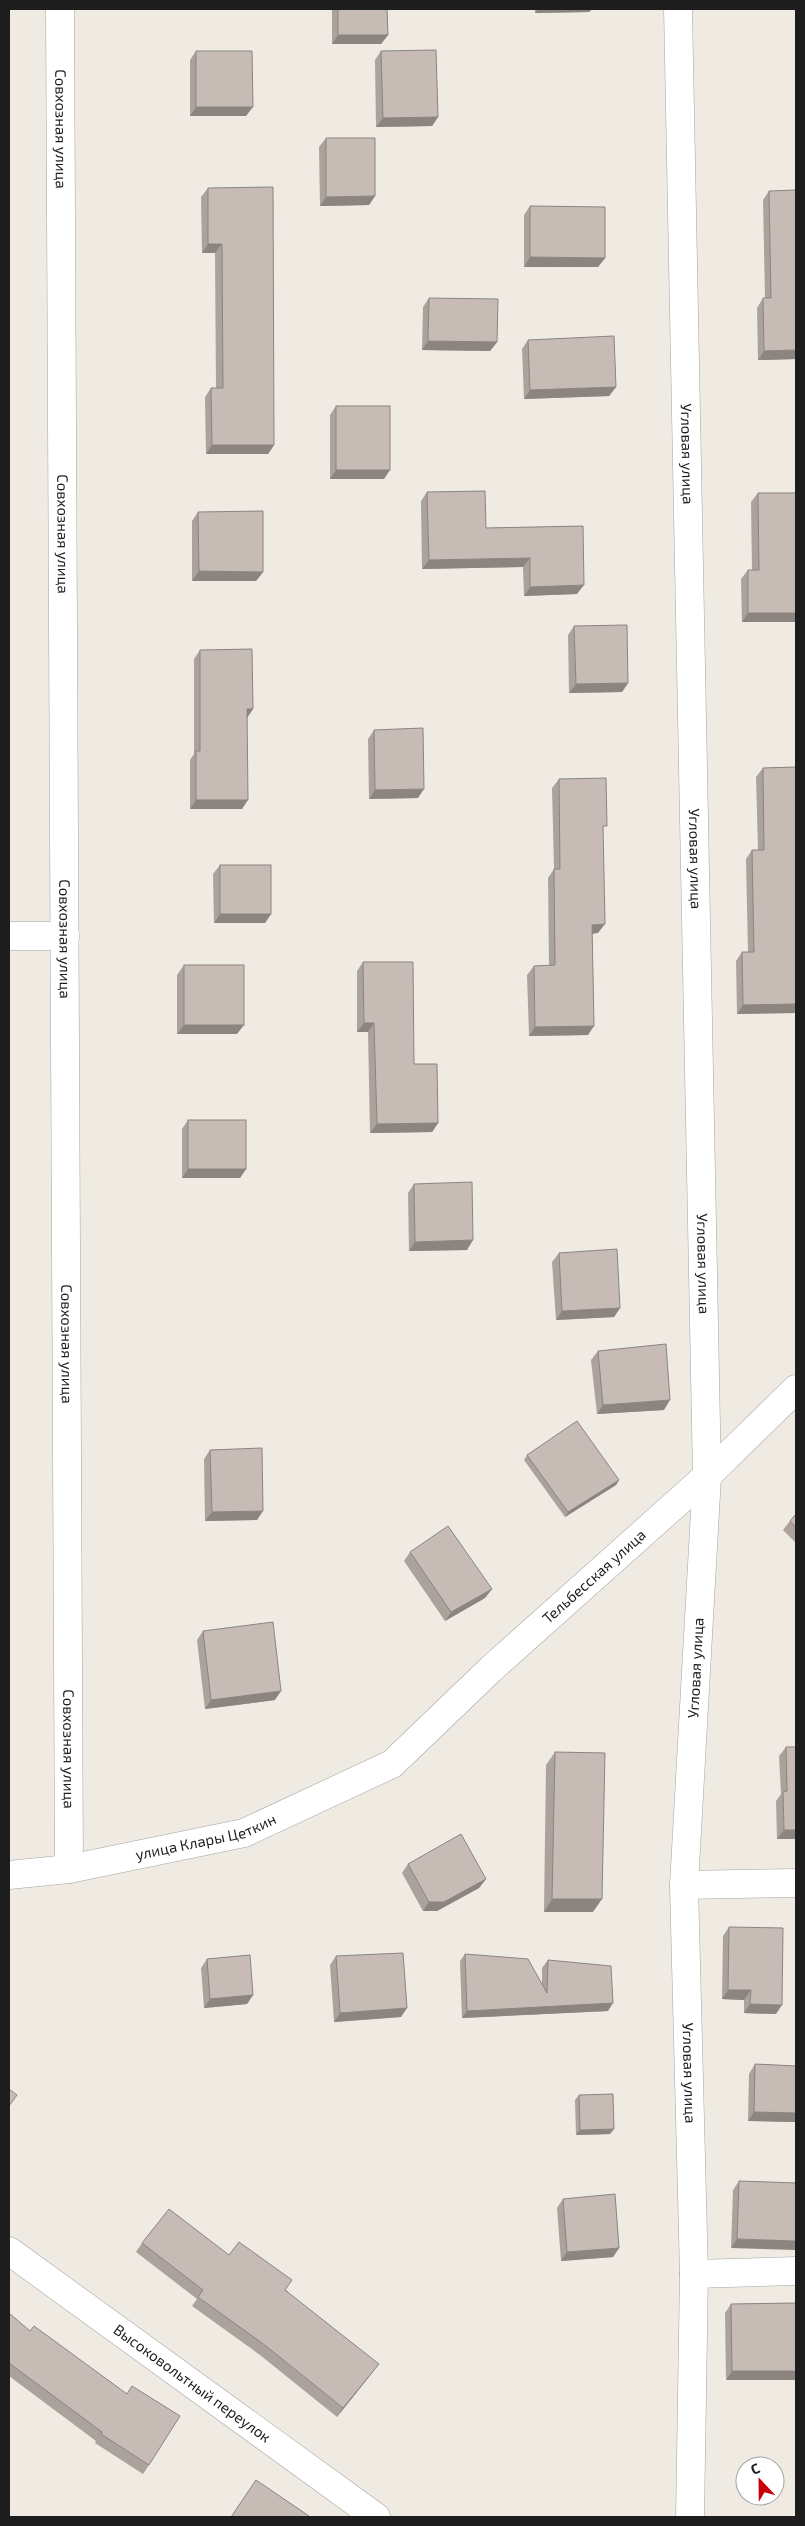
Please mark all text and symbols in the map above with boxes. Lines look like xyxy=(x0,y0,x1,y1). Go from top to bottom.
street label: Совхозная улица xyxy=(52,69,71,189)
street label: Угловая улица xyxy=(678,403,698,505)
street label: Совхозная улица xyxy=(54,474,73,594)
street label: Угловая улица xyxy=(686,808,706,909)
street label: Совхозная улица xyxy=(56,879,75,999)
street label: Угловая улица xyxy=(694,1213,714,1314)
street label: Совхозная улица xyxy=(58,1284,77,1404)
street label: Тельбесская улица xyxy=(538,1525,649,1627)
street label: Угловая улица xyxy=(683,1617,708,1719)
street label: Совхозная улица xyxy=(60,1689,79,1809)
street label: улица Клары Цеткин xyxy=(134,1809,279,1864)
street label: Угловая улица xyxy=(680,2022,700,2124)
street label: Высоковольтный переулок xyxy=(110,2320,275,2446)
north arrow xyxy=(735,2456,785,2506)
text: С xyxy=(748,2459,762,2478)

